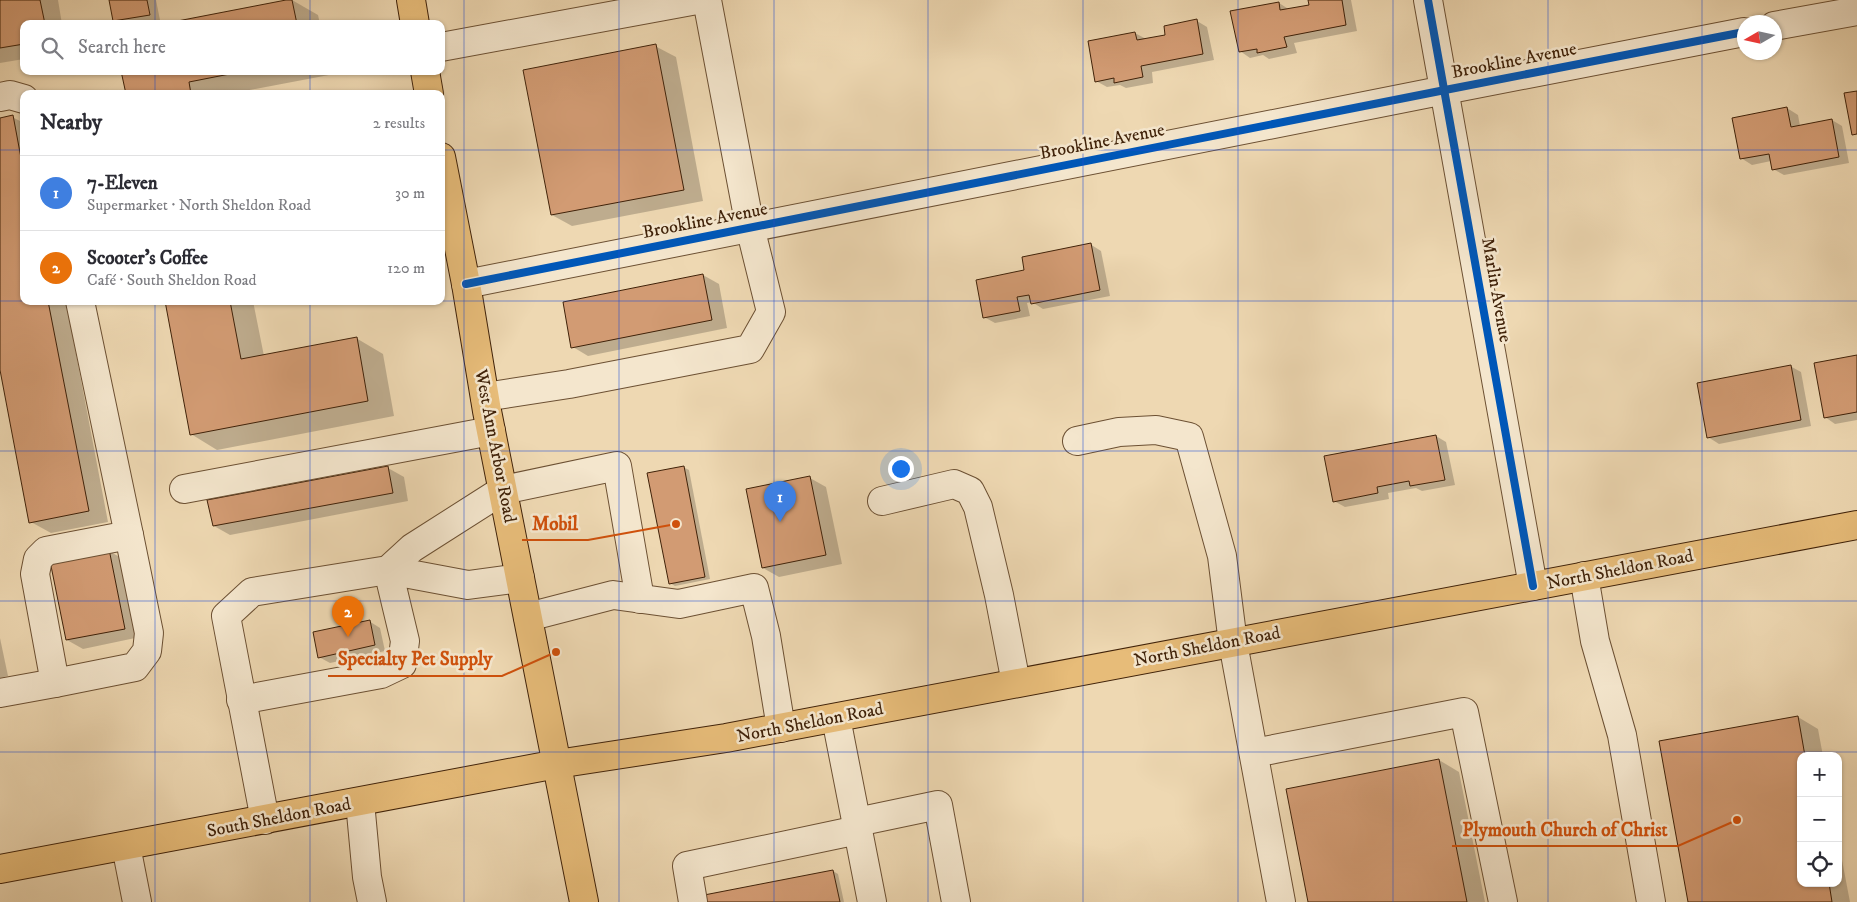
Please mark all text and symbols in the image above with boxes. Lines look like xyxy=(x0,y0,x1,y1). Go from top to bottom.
north arrow xyxy=(1737,15,1782,60)
search box xyxy=(20,20,445,75)
icon: search xyxy=(38,34,66,62)
text: Search here xyxy=(78,36,166,59)
street label: Brookline Avenue xyxy=(1450,38,1578,84)
text: Nearby xyxy=(40,110,102,136)
text: 2 results xyxy=(373,113,425,133)
street label: Brookline Avenue xyxy=(1038,119,1166,165)
text: 7-Eleven xyxy=(87,172,158,195)
text: 1 xyxy=(53,183,59,203)
text: 30 m xyxy=(395,183,425,203)
text: Supermarket · North Sheldon Road xyxy=(87,195,311,215)
street label: Brookline Avenue xyxy=(641,198,769,244)
street label: Marlin Avenue xyxy=(1476,236,1516,344)
text: Scooter's Coffee xyxy=(87,247,208,270)
text: 2 xyxy=(52,258,60,278)
text: 120 m xyxy=(387,258,425,278)
text: Café · South Sheldon Road xyxy=(87,270,257,290)
street label: West Ann Arbor Road xyxy=(469,366,521,525)
your location xyxy=(888,456,914,482)
pin: 1 xyxy=(764,481,796,522)
callout: Mobil xyxy=(522,506,588,540)
text: Mobil xyxy=(532,513,578,536)
street label: North Sheldon Road xyxy=(1545,545,1695,595)
pin: 2 xyxy=(332,596,364,637)
street label: North Sheldon Road xyxy=(1132,622,1282,672)
callout: Specialty Pet Supply xyxy=(328,642,502,676)
text: Specialty Pet Supply xyxy=(338,648,493,671)
street label: North Sheldon Road xyxy=(735,698,885,748)
map controls xyxy=(1797,752,1842,887)
button: + xyxy=(1797,752,1842,797)
street label: South Sheldon Road xyxy=(205,793,353,843)
button: − xyxy=(1797,797,1842,842)
callout: Plymouth Church of Christ xyxy=(1452,812,1678,846)
text: Plymouth Church of Christ xyxy=(1462,819,1669,842)
button: locate xyxy=(1797,842,1842,887)

